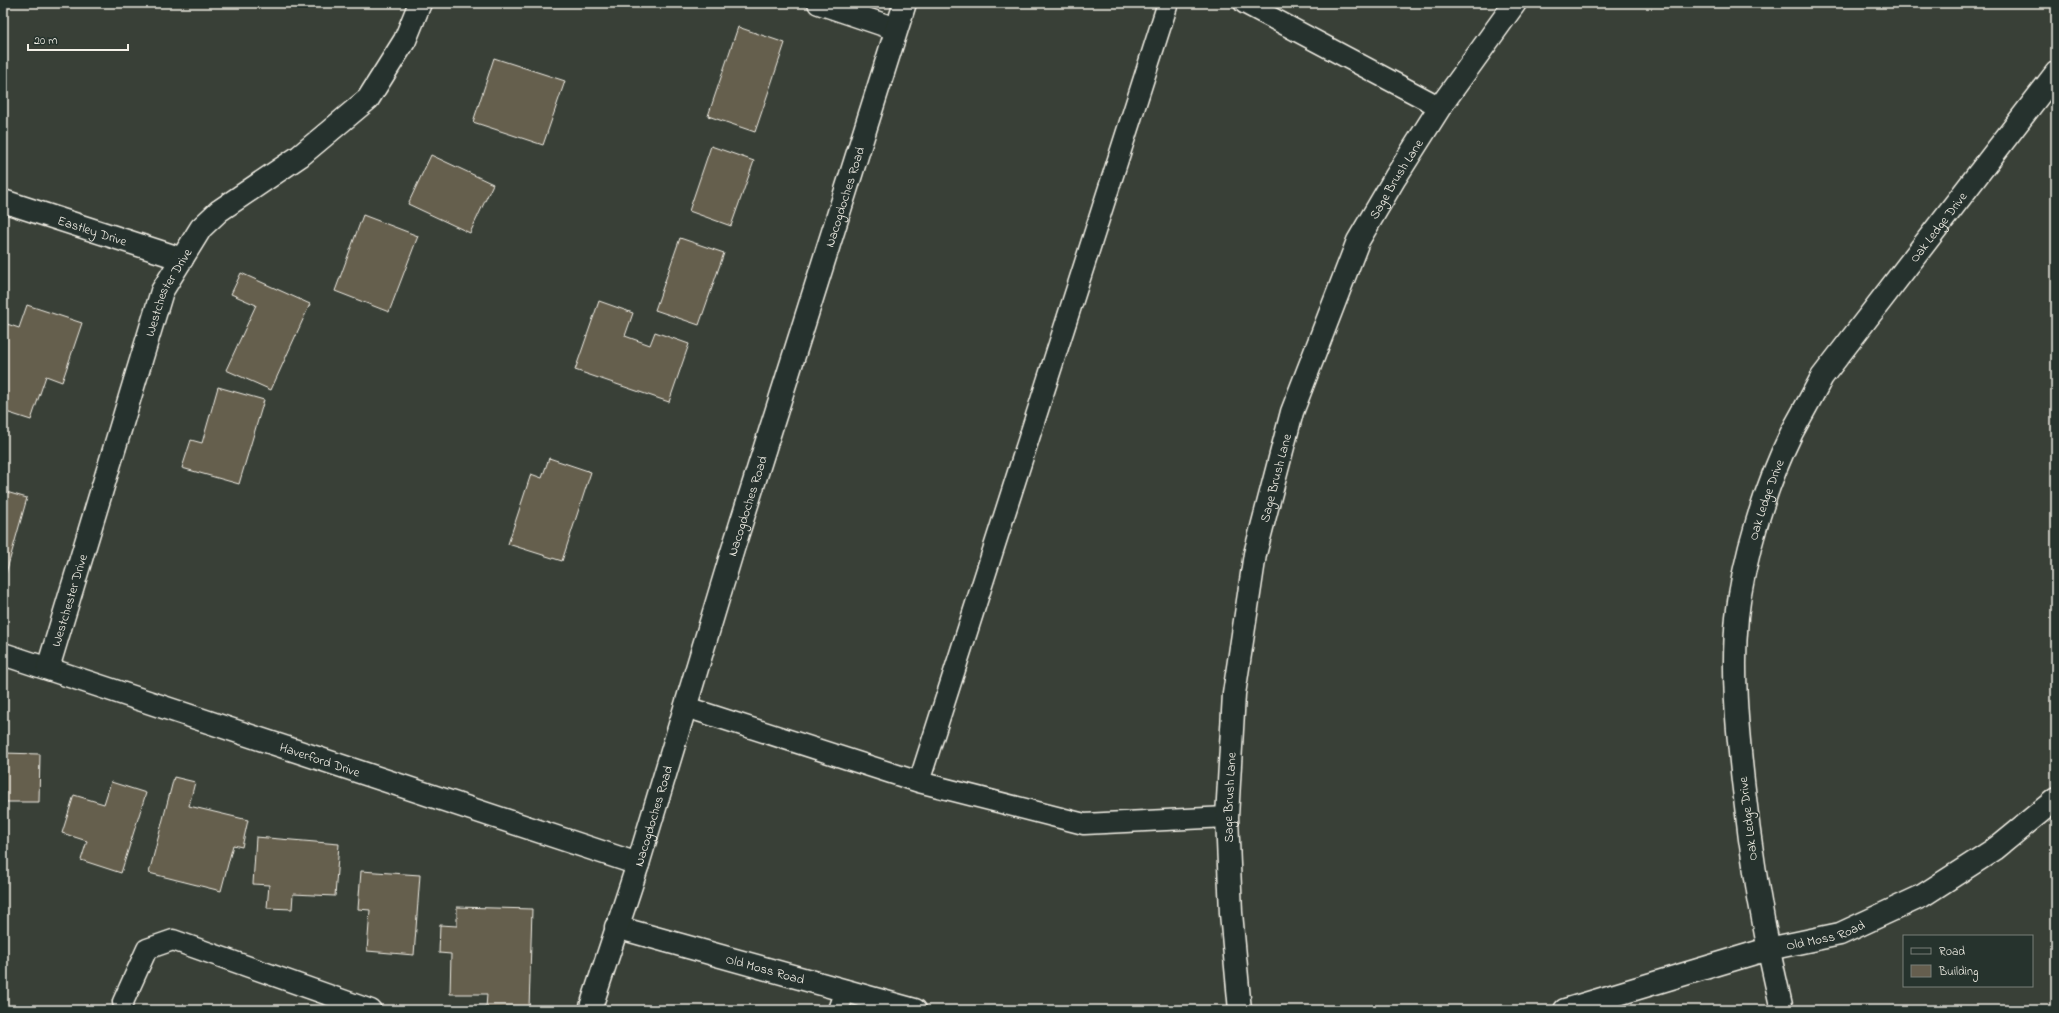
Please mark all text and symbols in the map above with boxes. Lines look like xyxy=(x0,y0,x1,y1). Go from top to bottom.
scale bar xyxy=(28,26,128,52)
text: 20 m xyxy=(34,32,57,50)
street label: Sage Brush Lane xyxy=(1365,136,1428,223)
street label: Nacogdoches Road xyxy=(821,144,870,250)
street label: Oak Ledge Drive xyxy=(1906,188,1972,267)
street label: Eastley Drive xyxy=(55,211,129,252)
street label: Westchester Drive xyxy=(141,245,197,339)
street label: Sage Brush Lane xyxy=(1256,432,1297,524)
street label: Nacogdoches Road xyxy=(723,453,773,559)
street label: Oak Ledge Drive xyxy=(1744,456,1790,543)
street label: Westchester Drive xyxy=(47,552,93,649)
street label: Haverford Drive xyxy=(277,738,363,783)
street label: Sage Brush Lane xyxy=(1219,752,1242,843)
street label: Nacogdoches Road xyxy=(630,763,678,869)
street label: Oak Ledge Drive xyxy=(1734,775,1764,862)
street label: Old Moss Road xyxy=(1785,916,1869,956)
legend xyxy=(1903,935,2033,987)
text: Road xyxy=(1939,943,1965,961)
street label: Old Moss Road xyxy=(723,950,807,990)
text: Building xyxy=(1938,963,1978,982)

